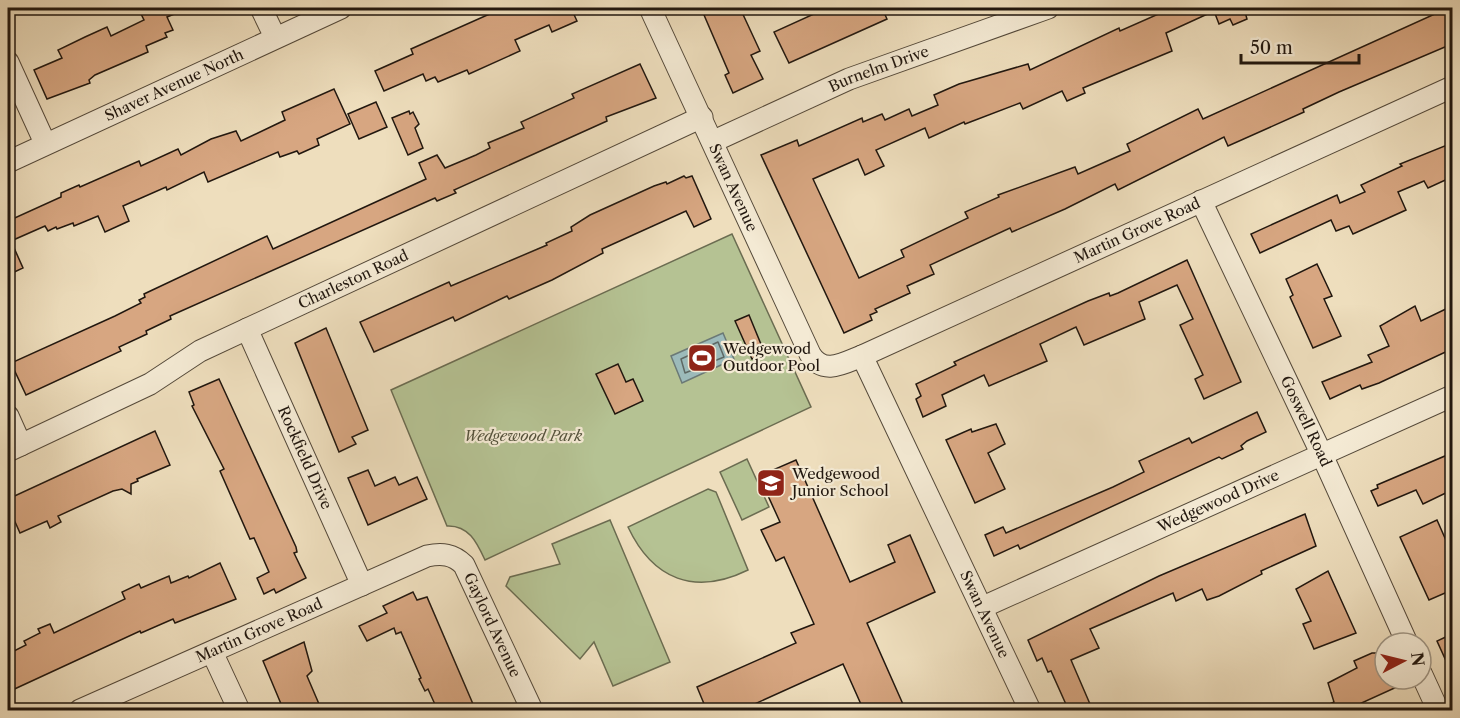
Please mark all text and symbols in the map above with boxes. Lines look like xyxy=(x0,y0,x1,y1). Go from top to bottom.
scale bar xyxy=(1241,27,1360,65)
text: 50 m xyxy=(1250,37,1293,59)
street label: Burnelm Drive xyxy=(826,41,931,96)
street label: Shaver Avenue North xyxy=(101,44,247,125)
street label: Swan Avenue xyxy=(705,140,762,235)
street label: Martin Grove Road xyxy=(1071,193,1203,267)
street label: Charleston Road xyxy=(295,245,411,313)
place label: Wedgewood Outdoor Pool xyxy=(722,339,820,375)
sports icon: Wedgewood Outdoor Pool xyxy=(686,342,718,374)
street label: Goswell Road xyxy=(1277,373,1336,469)
street label: Rockfield Drive xyxy=(274,403,337,512)
park label: Wedgewood Park xyxy=(464,426,582,445)
place label: Wedgewood Junior School xyxy=(790,464,889,500)
street label: Wedgewood Drive xyxy=(1153,465,1282,537)
school or university icon: Wedgewood Junior School xyxy=(755,467,787,499)
street label: Swan Avenue xyxy=(956,567,1014,661)
street label: Gaylord Avenue xyxy=(460,569,525,680)
street label: Martin Grove Road xyxy=(193,594,325,666)
north arrow xyxy=(1373,631,1433,691)
text: N xyxy=(1407,651,1429,667)

